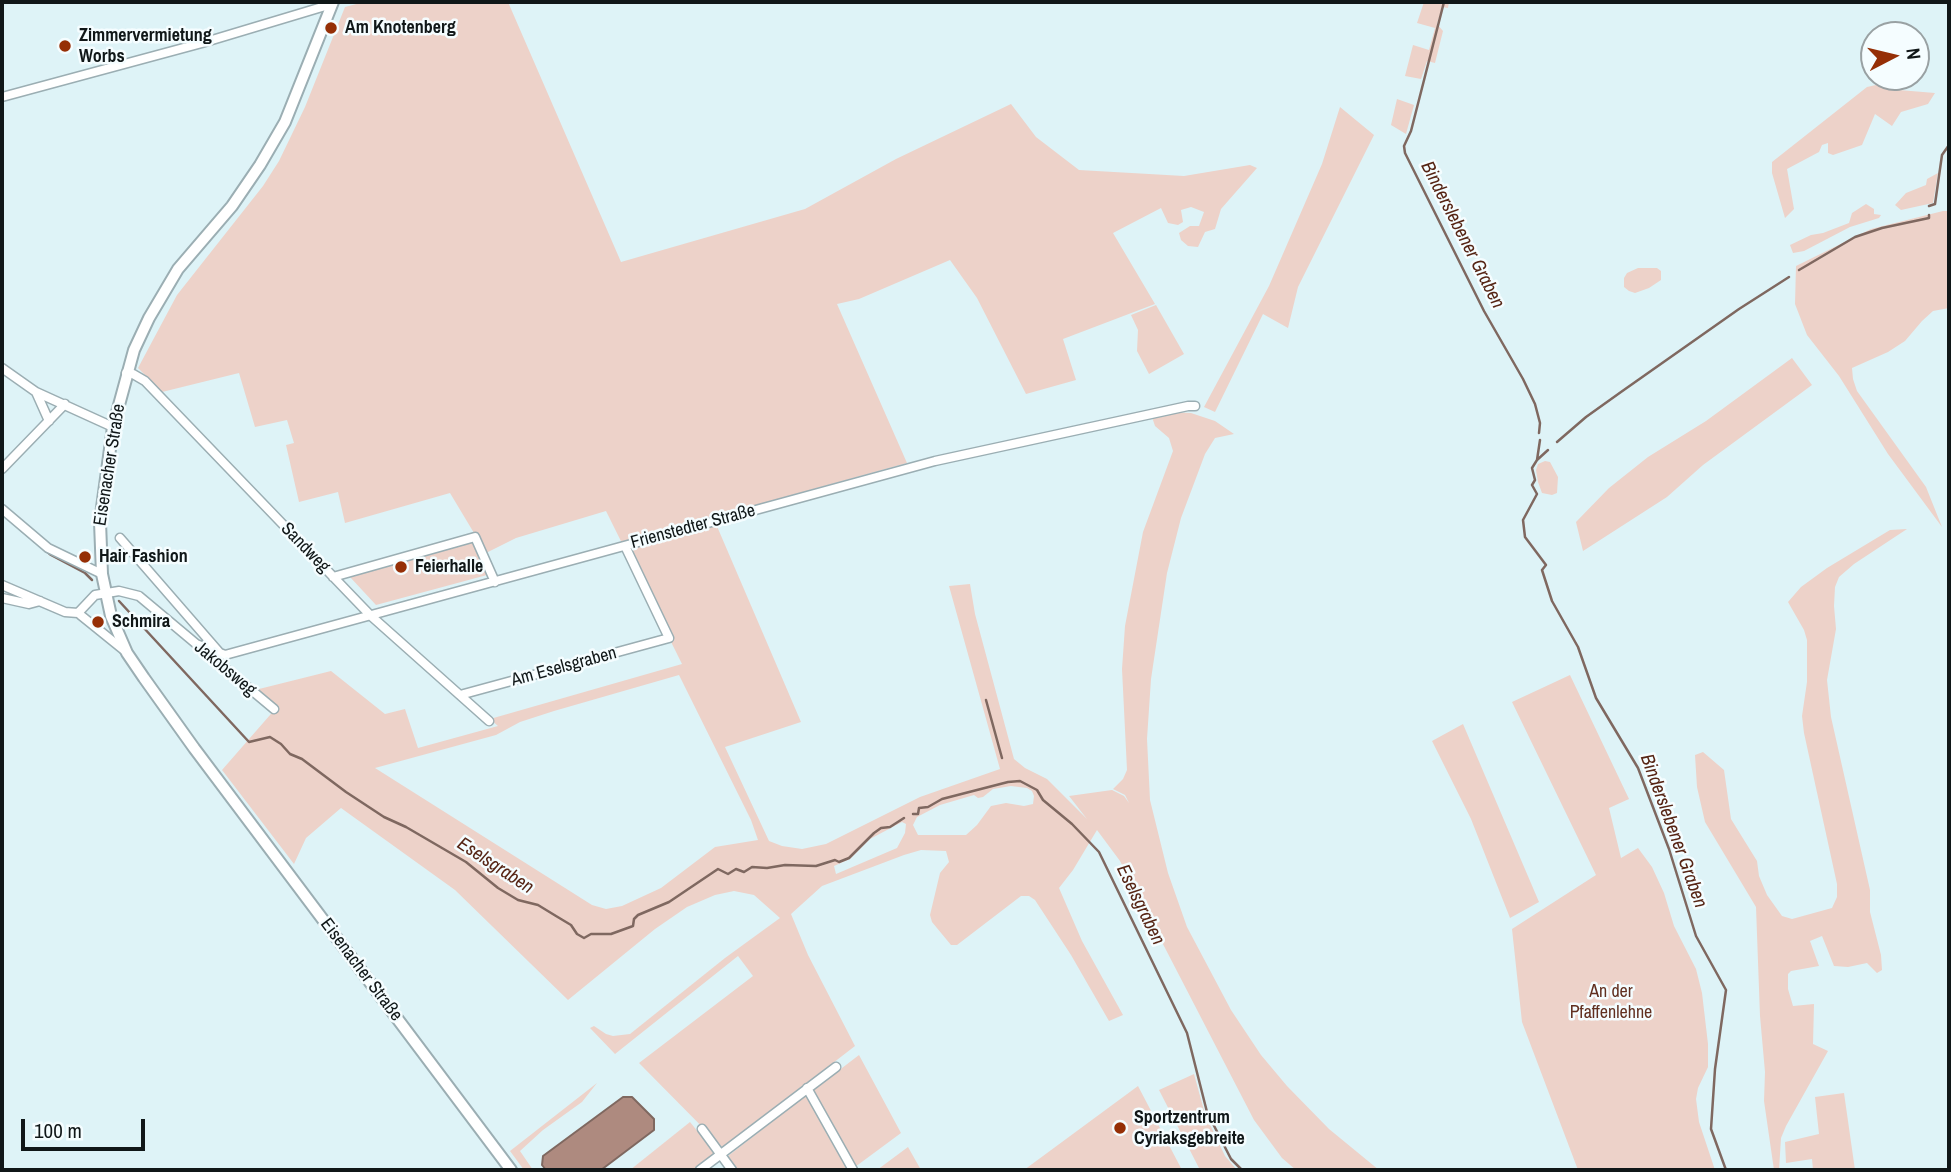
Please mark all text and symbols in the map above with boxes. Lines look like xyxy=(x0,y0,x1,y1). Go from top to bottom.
place label: Am Knotenberg xyxy=(345,17,456,39)
marker: Am Knotenberg xyxy=(323,20,339,36)
north arrow xyxy=(1860,21,1930,91)
place label: Zimmervermietung Worbs xyxy=(79,25,212,68)
marker: Zimmervermietung Worbs xyxy=(57,38,73,54)
text: N xyxy=(1900,47,1927,61)
water label: Binderslebener Graben xyxy=(1415,158,1509,312)
street label: Eisenacher Straße xyxy=(90,403,130,527)
street label: Frienstedter Straße xyxy=(628,500,758,554)
street label: Sandweg xyxy=(276,518,334,578)
place label: Hair Fashion xyxy=(99,546,188,568)
marker: Hair Fashion xyxy=(77,549,93,565)
place label: Feierhalle xyxy=(415,556,483,578)
marker: Feierhalle xyxy=(393,559,409,575)
place label: Schmira xyxy=(112,611,170,633)
marker: Schmira xyxy=(90,614,106,630)
street label: Jakobsweg xyxy=(190,637,260,701)
street label: Am Eselsgraben xyxy=(509,643,619,691)
water label: Binderslebener Graben xyxy=(1635,751,1711,911)
water label: Eselsgraben xyxy=(452,833,538,899)
water label: Eselsgraben xyxy=(1111,861,1169,949)
street label: Eisenacher Straße xyxy=(315,914,407,1026)
park label: An der Pfaffenlehne xyxy=(1570,981,1652,1024)
scale bar xyxy=(24,1106,149,1150)
place label: Sportzentrum Cyriaksgebreite xyxy=(1134,1107,1245,1150)
text: 100 m xyxy=(34,1116,82,1145)
marker: Sportzentrum Cyriaksgebreite xyxy=(1112,1120,1128,1136)

